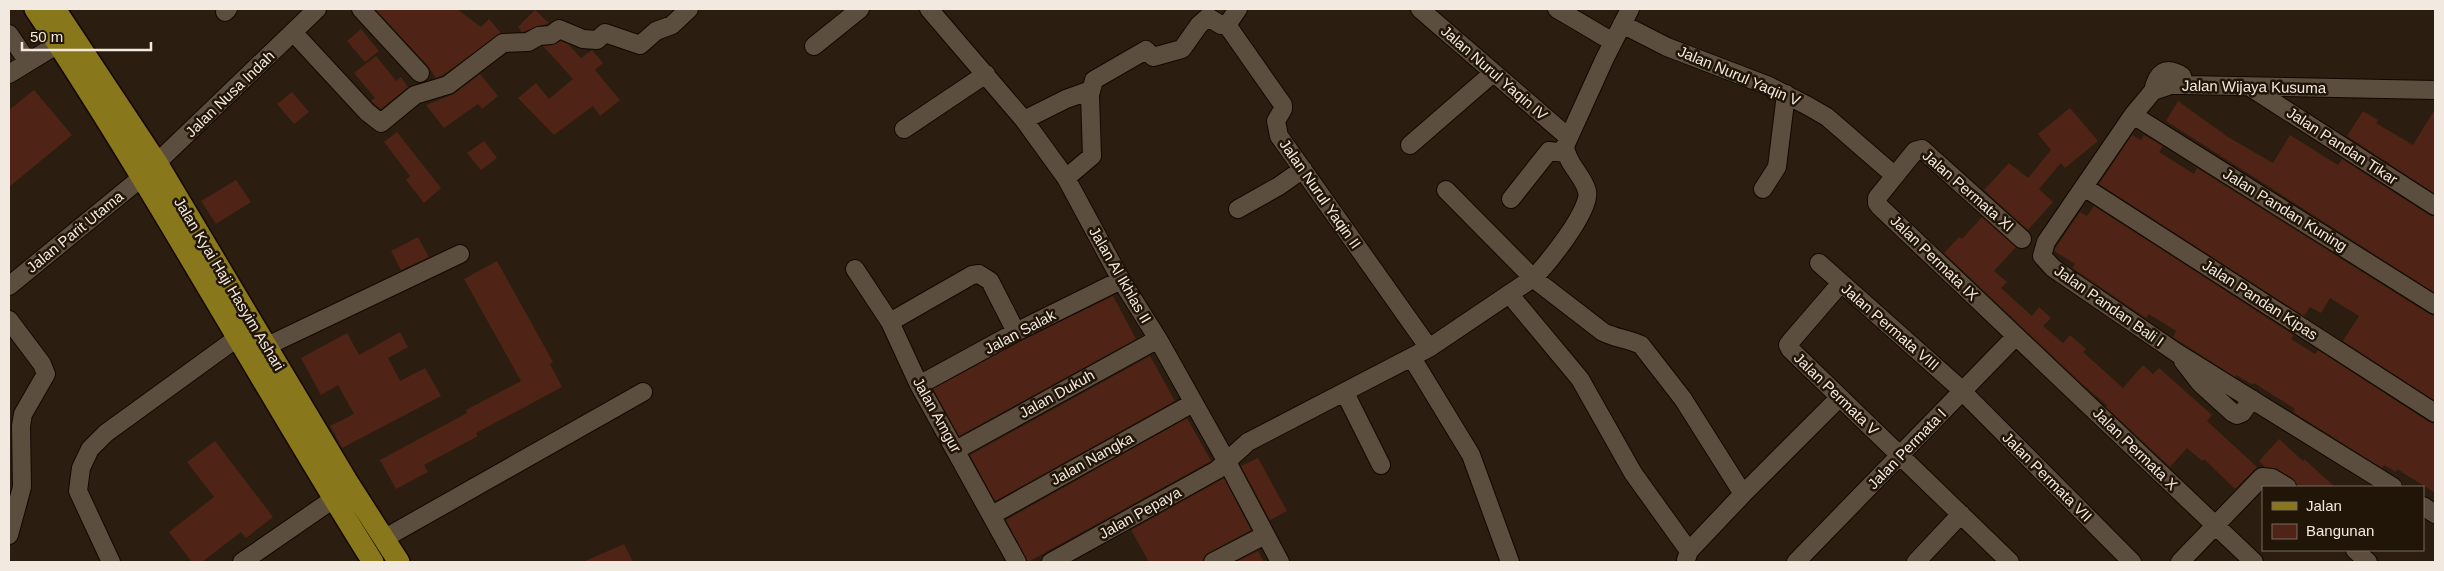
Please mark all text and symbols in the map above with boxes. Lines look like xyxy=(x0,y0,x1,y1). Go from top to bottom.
scale bar xyxy=(22,20,151,52)
street label: Jalan Nurul Yaqin IV xyxy=(1438,22,1551,123)
text: 50 m xyxy=(30,28,63,45)
street label: Jalan Nurul Yaqin V xyxy=(1675,42,1803,109)
street label: Jalan Nusa Indah xyxy=(182,47,278,140)
street label: Jalan Wijaya Kusuma xyxy=(2182,77,2327,96)
street label: Jalan Pandan Tikar xyxy=(2284,103,2401,188)
street label: Jalan Nurul Yaqin II xyxy=(1276,136,1365,252)
street label: Jalan Permata XI xyxy=(1919,146,2017,235)
street label: Jalan Pandan Kuning xyxy=(2220,165,2350,255)
street label: Jalan Parit Utama xyxy=(23,187,127,276)
street label: Jalan Kyai Haji Hasyim Ashari xyxy=(171,194,288,374)
street label: Jalan Permata IX xyxy=(1887,212,1982,304)
street label: Jalan Al Ikhlas II xyxy=(1086,224,1155,326)
street label: Jalan Pandan Kipas xyxy=(2200,256,2321,343)
street label: Jalan Pandan Bali I xyxy=(2051,262,2167,350)
street label: Jalan Permata VIII xyxy=(1838,280,1942,374)
street label: Jalan Salak xyxy=(982,306,1058,357)
street label: Jalan Permata V xyxy=(1791,349,1882,438)
street label: Jalan Dukuh xyxy=(1016,366,1097,421)
street label: Jalan Amgur xyxy=(910,374,965,455)
street label: Jalan Permata X xyxy=(2090,404,2181,493)
street label: Jalan Permata I xyxy=(1864,405,1949,492)
street label: Jalan Permata VII xyxy=(1999,428,2096,525)
street label: Jalan Nangka xyxy=(1048,429,1137,488)
street label: Jalan Pepaya xyxy=(1096,483,1184,542)
legend xyxy=(2262,486,2424,551)
text: Jalan xyxy=(2306,497,2342,514)
text: Bangunan xyxy=(2306,522,2374,539)

